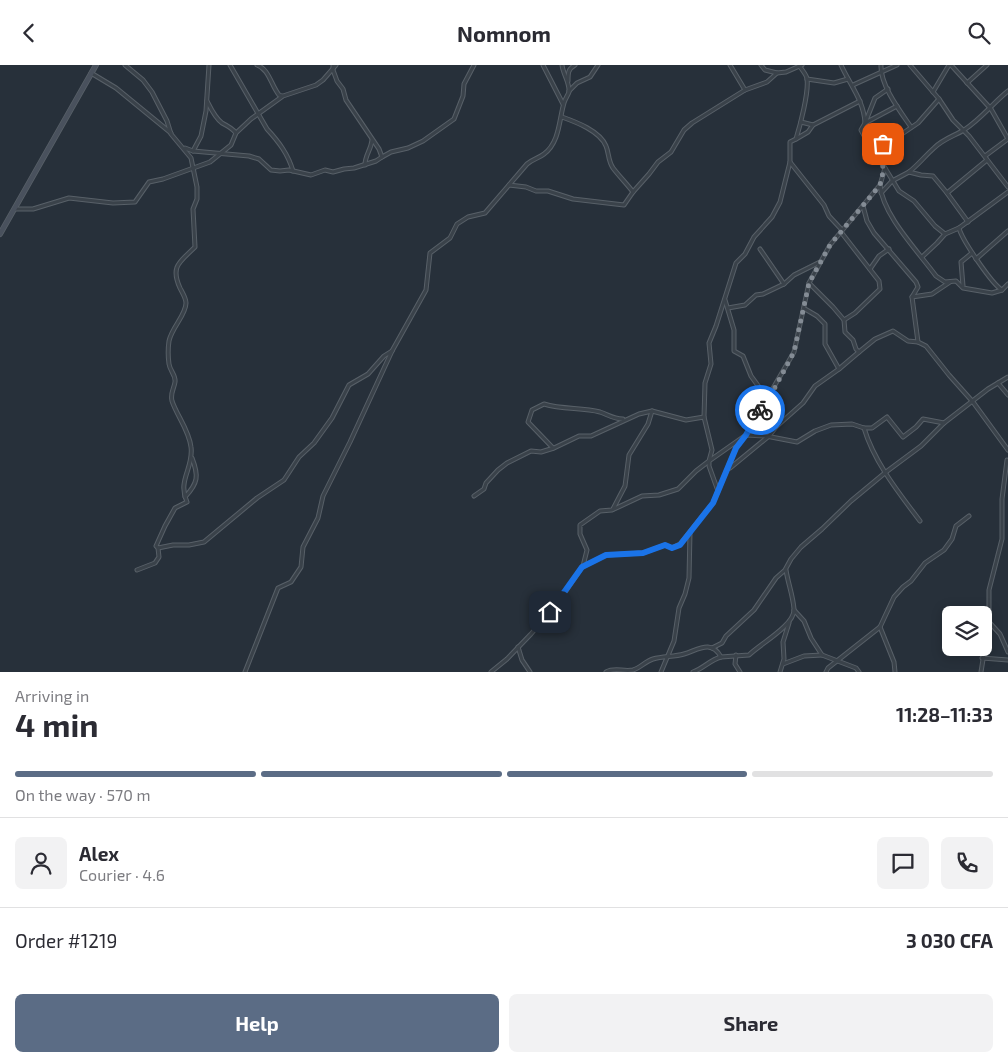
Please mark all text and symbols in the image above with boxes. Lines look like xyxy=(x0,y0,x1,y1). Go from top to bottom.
icon: back xyxy=(15,19,43,47)
icon: search xyxy=(965,19,993,47)
text: Nomnom xyxy=(457,20,551,46)
pin xyxy=(862,123,904,165)
icon: bag xyxy=(869,130,897,158)
courier xyxy=(735,385,785,435)
icon: bike xyxy=(746,396,774,424)
pin xyxy=(529,591,571,633)
icon: home xyxy=(536,598,564,626)
map controls xyxy=(942,606,992,656)
button: layers xyxy=(942,606,992,656)
text: Arriving in xyxy=(15,686,89,705)
text: 11:28–11:33 xyxy=(896,703,993,726)
text: 4 min xyxy=(15,705,99,743)
text: On the way · 570 m xyxy=(15,785,150,804)
button: person xyxy=(15,837,67,889)
button: chat xyxy=(877,837,929,889)
button: phone xyxy=(941,837,993,889)
text: Alex xyxy=(79,842,119,865)
text: Courier · 4.6 xyxy=(79,865,165,884)
text: Order #1219 xyxy=(15,929,117,952)
text: 3 030 CFA xyxy=(906,929,993,952)
button: Help xyxy=(15,994,499,1052)
button: Share xyxy=(509,994,993,1052)

